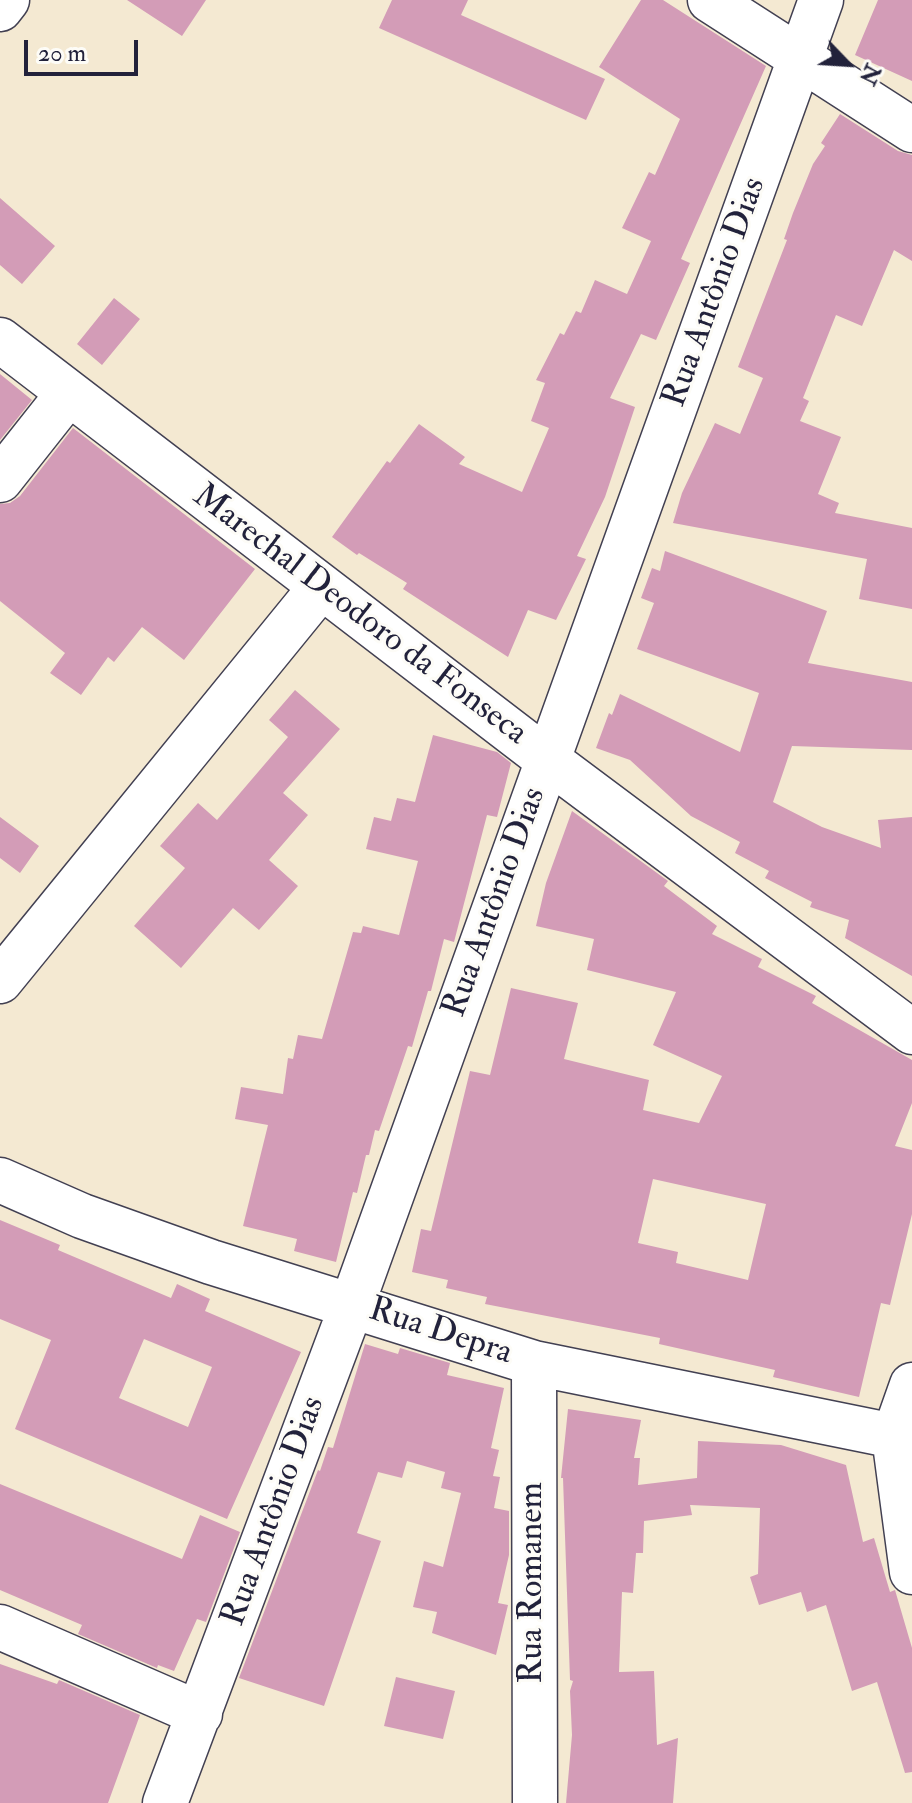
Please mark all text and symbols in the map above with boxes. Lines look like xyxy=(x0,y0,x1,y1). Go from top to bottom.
scale bar xyxy=(28,24,142,74)
north arrow xyxy=(808,24,888,104)
text: 20 m xyxy=(38,38,86,69)
text: N xyxy=(853,59,887,89)
street label: Rua Antônio Dias xyxy=(656,173,776,413)
street label: Marechal Deodoro da Fonseca xyxy=(184,477,534,755)
street label: Rua Antônio Dias xyxy=(436,783,556,1023)
street label: Rua Depra xyxy=(363,1291,517,1375)
street label: Rua Antônio Dias xyxy=(215,1392,335,1632)
street label: Rua Romanem xyxy=(514,1482,554,1684)

